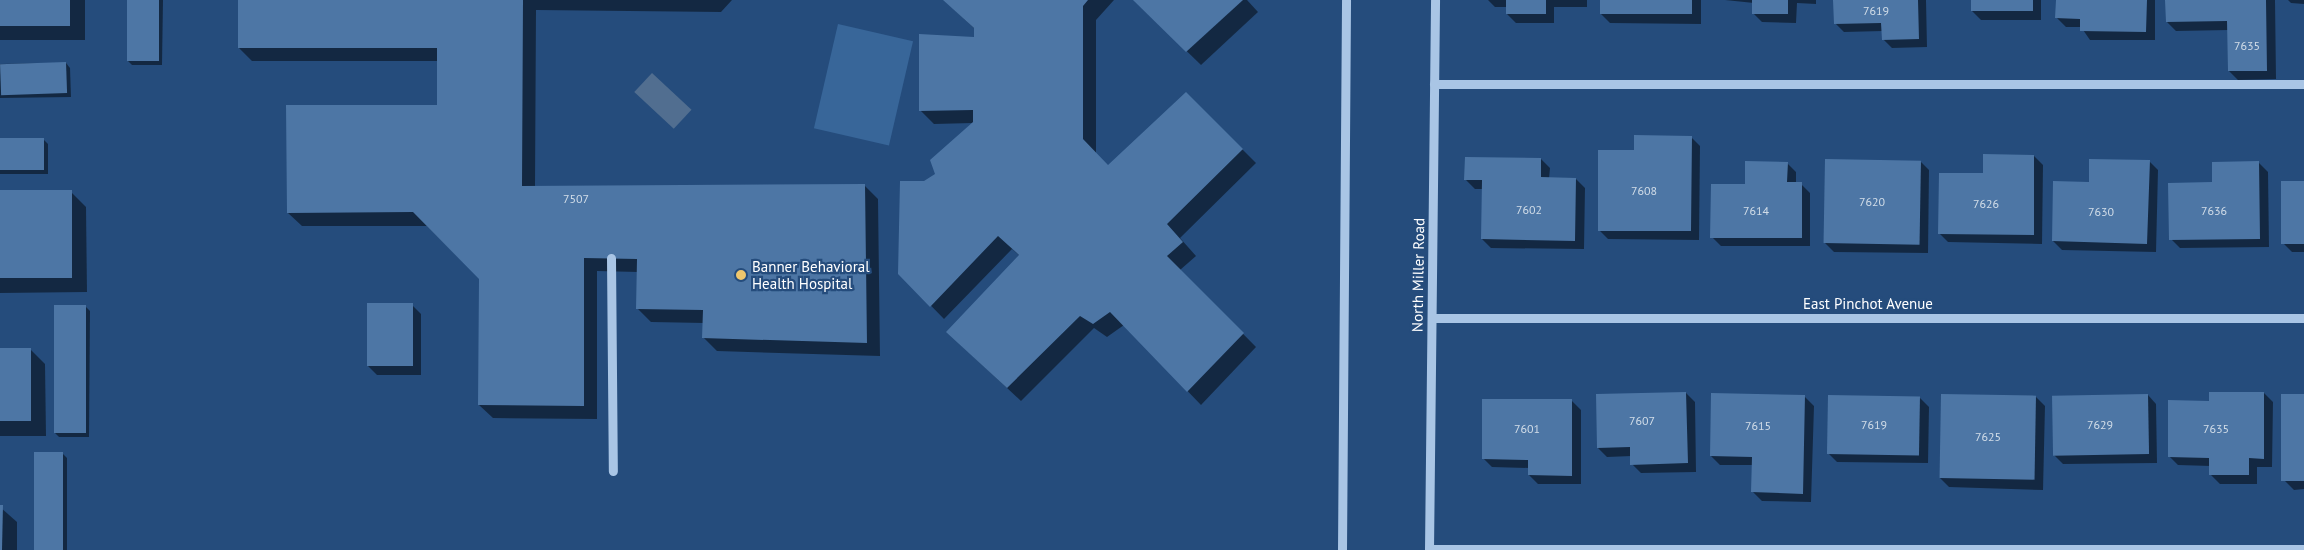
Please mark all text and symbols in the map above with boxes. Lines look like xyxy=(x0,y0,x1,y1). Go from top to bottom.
house number: 7619 xyxy=(1863,4,1889,18)
house number: 7635 xyxy=(2234,39,2260,53)
house number: 7608 xyxy=(1631,184,1657,198)
house number: 7507 xyxy=(563,192,589,206)
house number: 7620 xyxy=(1859,195,1885,209)
house number: 7626 xyxy=(1973,197,1999,211)
house number: 7602 xyxy=(1516,203,1542,217)
house number: 7614 xyxy=(1743,204,1769,218)
house number: 7636 xyxy=(2201,204,2227,218)
house number: 7630 xyxy=(2088,205,2114,219)
street label: North Miller Road xyxy=(1408,218,1428,332)
place label: Banner Behavioral Health Hospital xyxy=(752,257,870,292)
marker: Banner Behavioral Health Hospital xyxy=(734,268,748,282)
street label: East Pinchot Avenue xyxy=(1803,295,1933,313)
house number: 7607 xyxy=(1629,414,1655,428)
house number: 7619 xyxy=(1861,418,1887,432)
house number: 7629 xyxy=(2087,418,2113,432)
house number: 7615 xyxy=(1745,419,1771,433)
house number: 7601 xyxy=(1514,422,1540,436)
house number: 7635 xyxy=(2203,422,2229,436)
house number: 7625 xyxy=(1975,430,2001,444)

